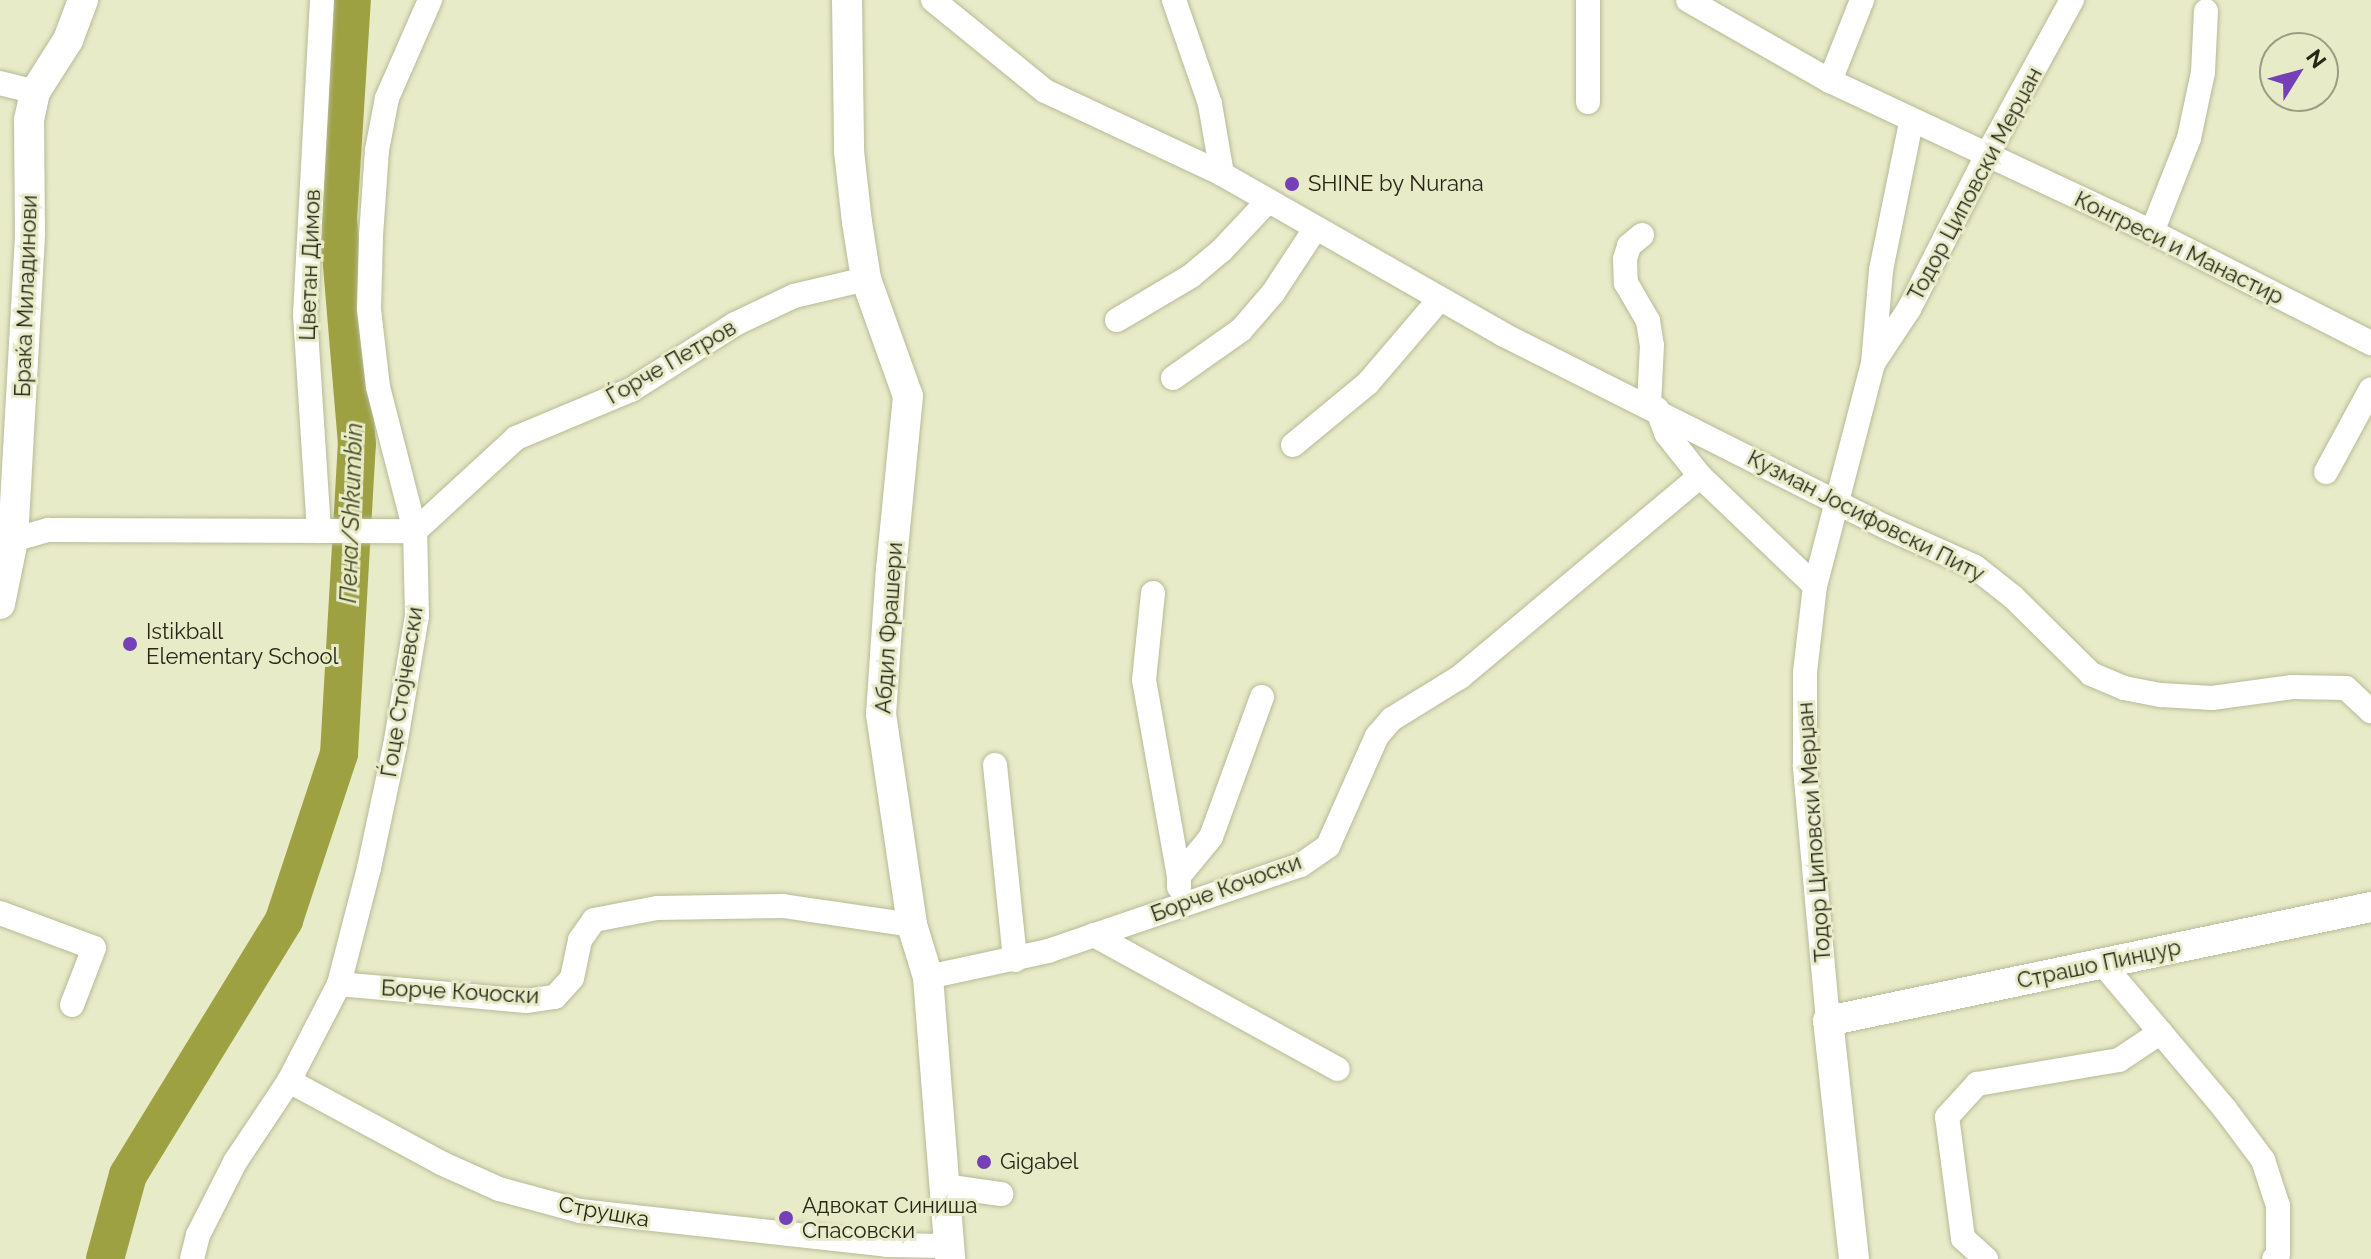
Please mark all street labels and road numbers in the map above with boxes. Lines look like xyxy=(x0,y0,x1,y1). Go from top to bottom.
street label: Тодор Циповски Мерџан xyxy=(1902,63,2048,305)
street label: Конгреси и Манастир xyxy=(2070,186,2288,310)
street label: Цветан Димов xyxy=(294,189,326,341)
street label: Браќа Миладинови xyxy=(9,194,43,398)
street label: Ѓорче Петров xyxy=(601,314,741,410)
street label: Кузман Јосифовски Питу xyxy=(1743,444,1989,588)
street label: Абдил Фрашери xyxy=(870,541,908,715)
street label: Ѓоце Стојчевски xyxy=(376,605,428,779)
street label: Тодор Циповски Мерџан xyxy=(1792,701,1836,963)
street label: Борче Кочоски xyxy=(1147,849,1305,927)
street label: Страшо Пинџур xyxy=(2015,934,2183,994)
street label: Борче Кочоски xyxy=(380,975,540,1009)
street label: Струшка xyxy=(557,1191,651,1233)

